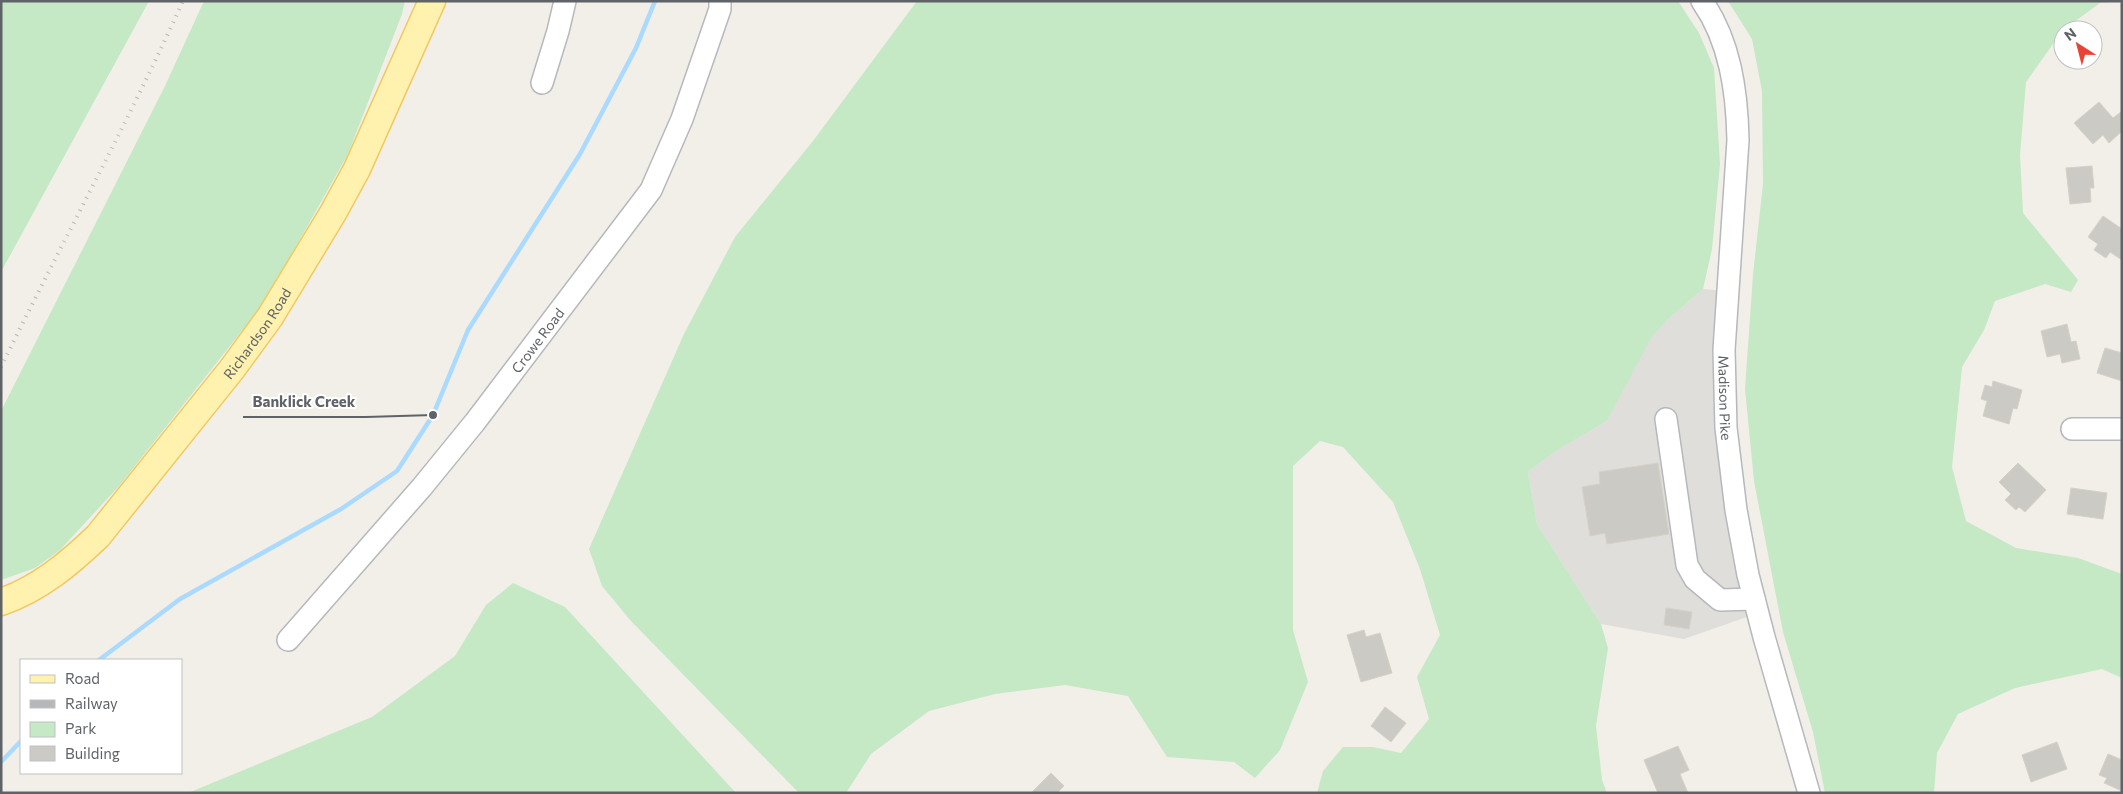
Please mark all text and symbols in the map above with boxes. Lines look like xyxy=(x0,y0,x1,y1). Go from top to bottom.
north arrow xyxy=(2053,20,2103,70)
text: N xyxy=(2061,24,2079,44)
street label: Richardson Road xyxy=(219,285,294,382)
street label: Crowe Road xyxy=(507,304,567,376)
street label: Madison Pike xyxy=(1716,355,1736,441)
callout: Banklick Creek xyxy=(243,387,366,417)
text: Banklick Creek xyxy=(253,392,356,410)
legend xyxy=(20,659,182,774)
text: Road xyxy=(65,669,100,687)
text: Railway xyxy=(65,694,118,712)
text: Park xyxy=(65,719,96,737)
text: Building xyxy=(65,744,120,762)

